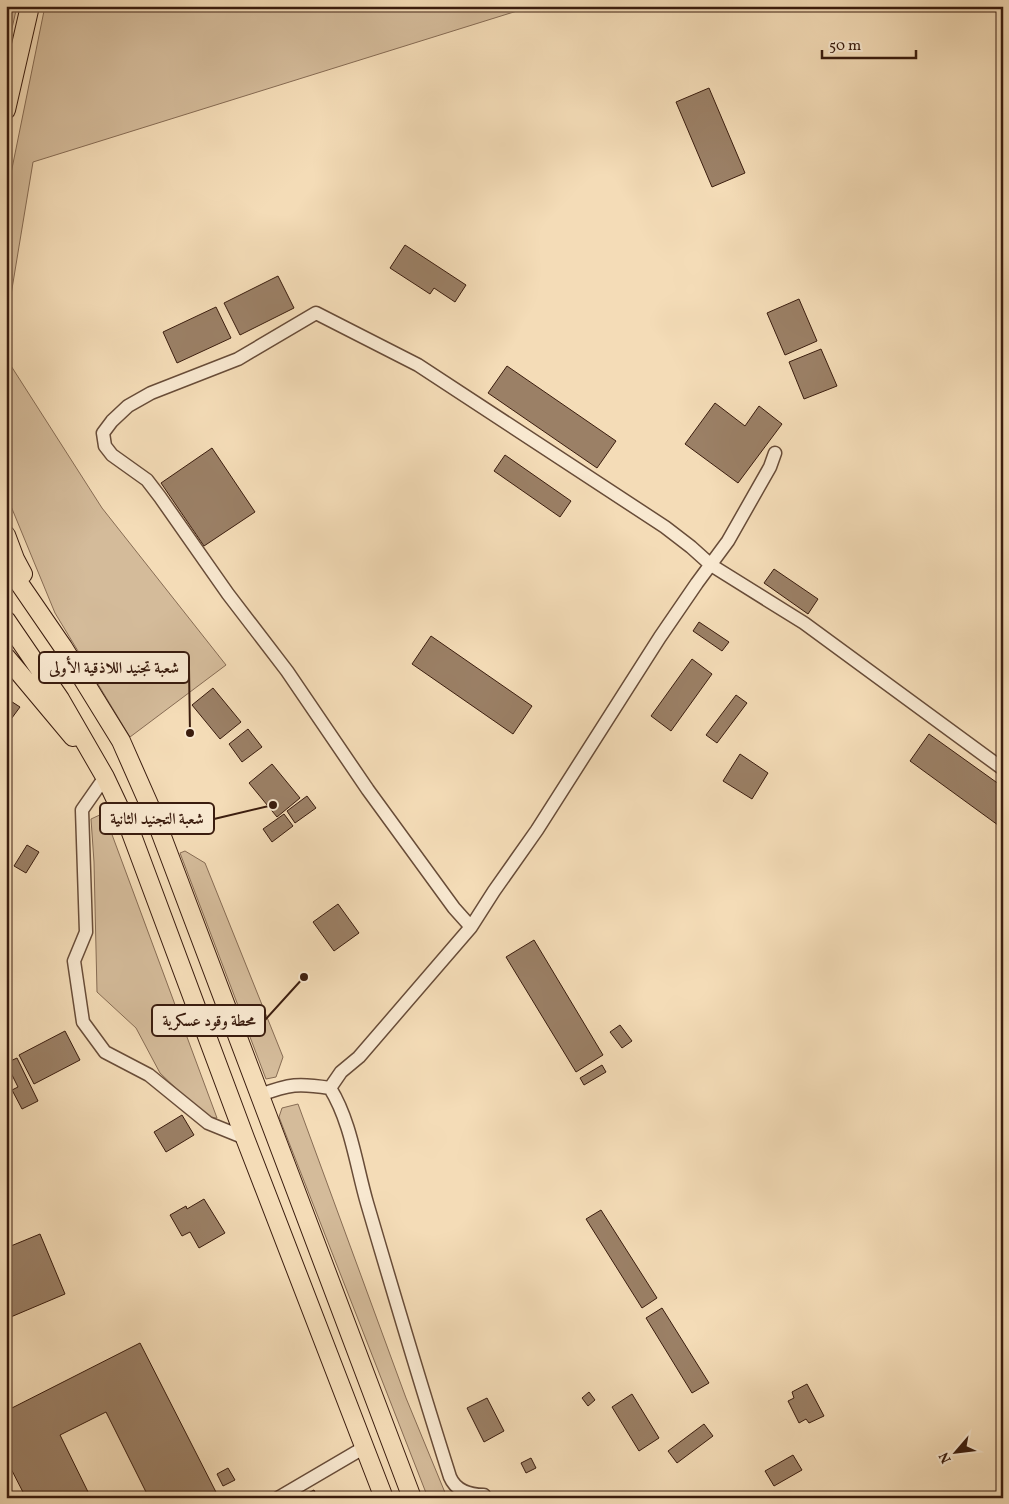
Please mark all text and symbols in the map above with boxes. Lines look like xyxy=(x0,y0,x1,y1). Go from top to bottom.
scale bar xyxy=(822,28,915,60)
text: 50 m xyxy=(829,36,861,57)
callout: شعبة تجنيد اللاذقية الأولى xyxy=(39,652,189,683)
text: شعبة تجنيد اللاذقية الأولى xyxy=(48,656,179,680)
callout: شعبة التجنيد الثانية xyxy=(100,803,214,834)
text: شعبة التجنيد الثانية xyxy=(110,809,204,831)
callout: محطة وقود عسكرية xyxy=(152,1005,265,1036)
text: محطة وقود عسكرية xyxy=(162,1011,256,1033)
north arrow xyxy=(932,1426,982,1476)
text: N xyxy=(935,1448,957,1466)

